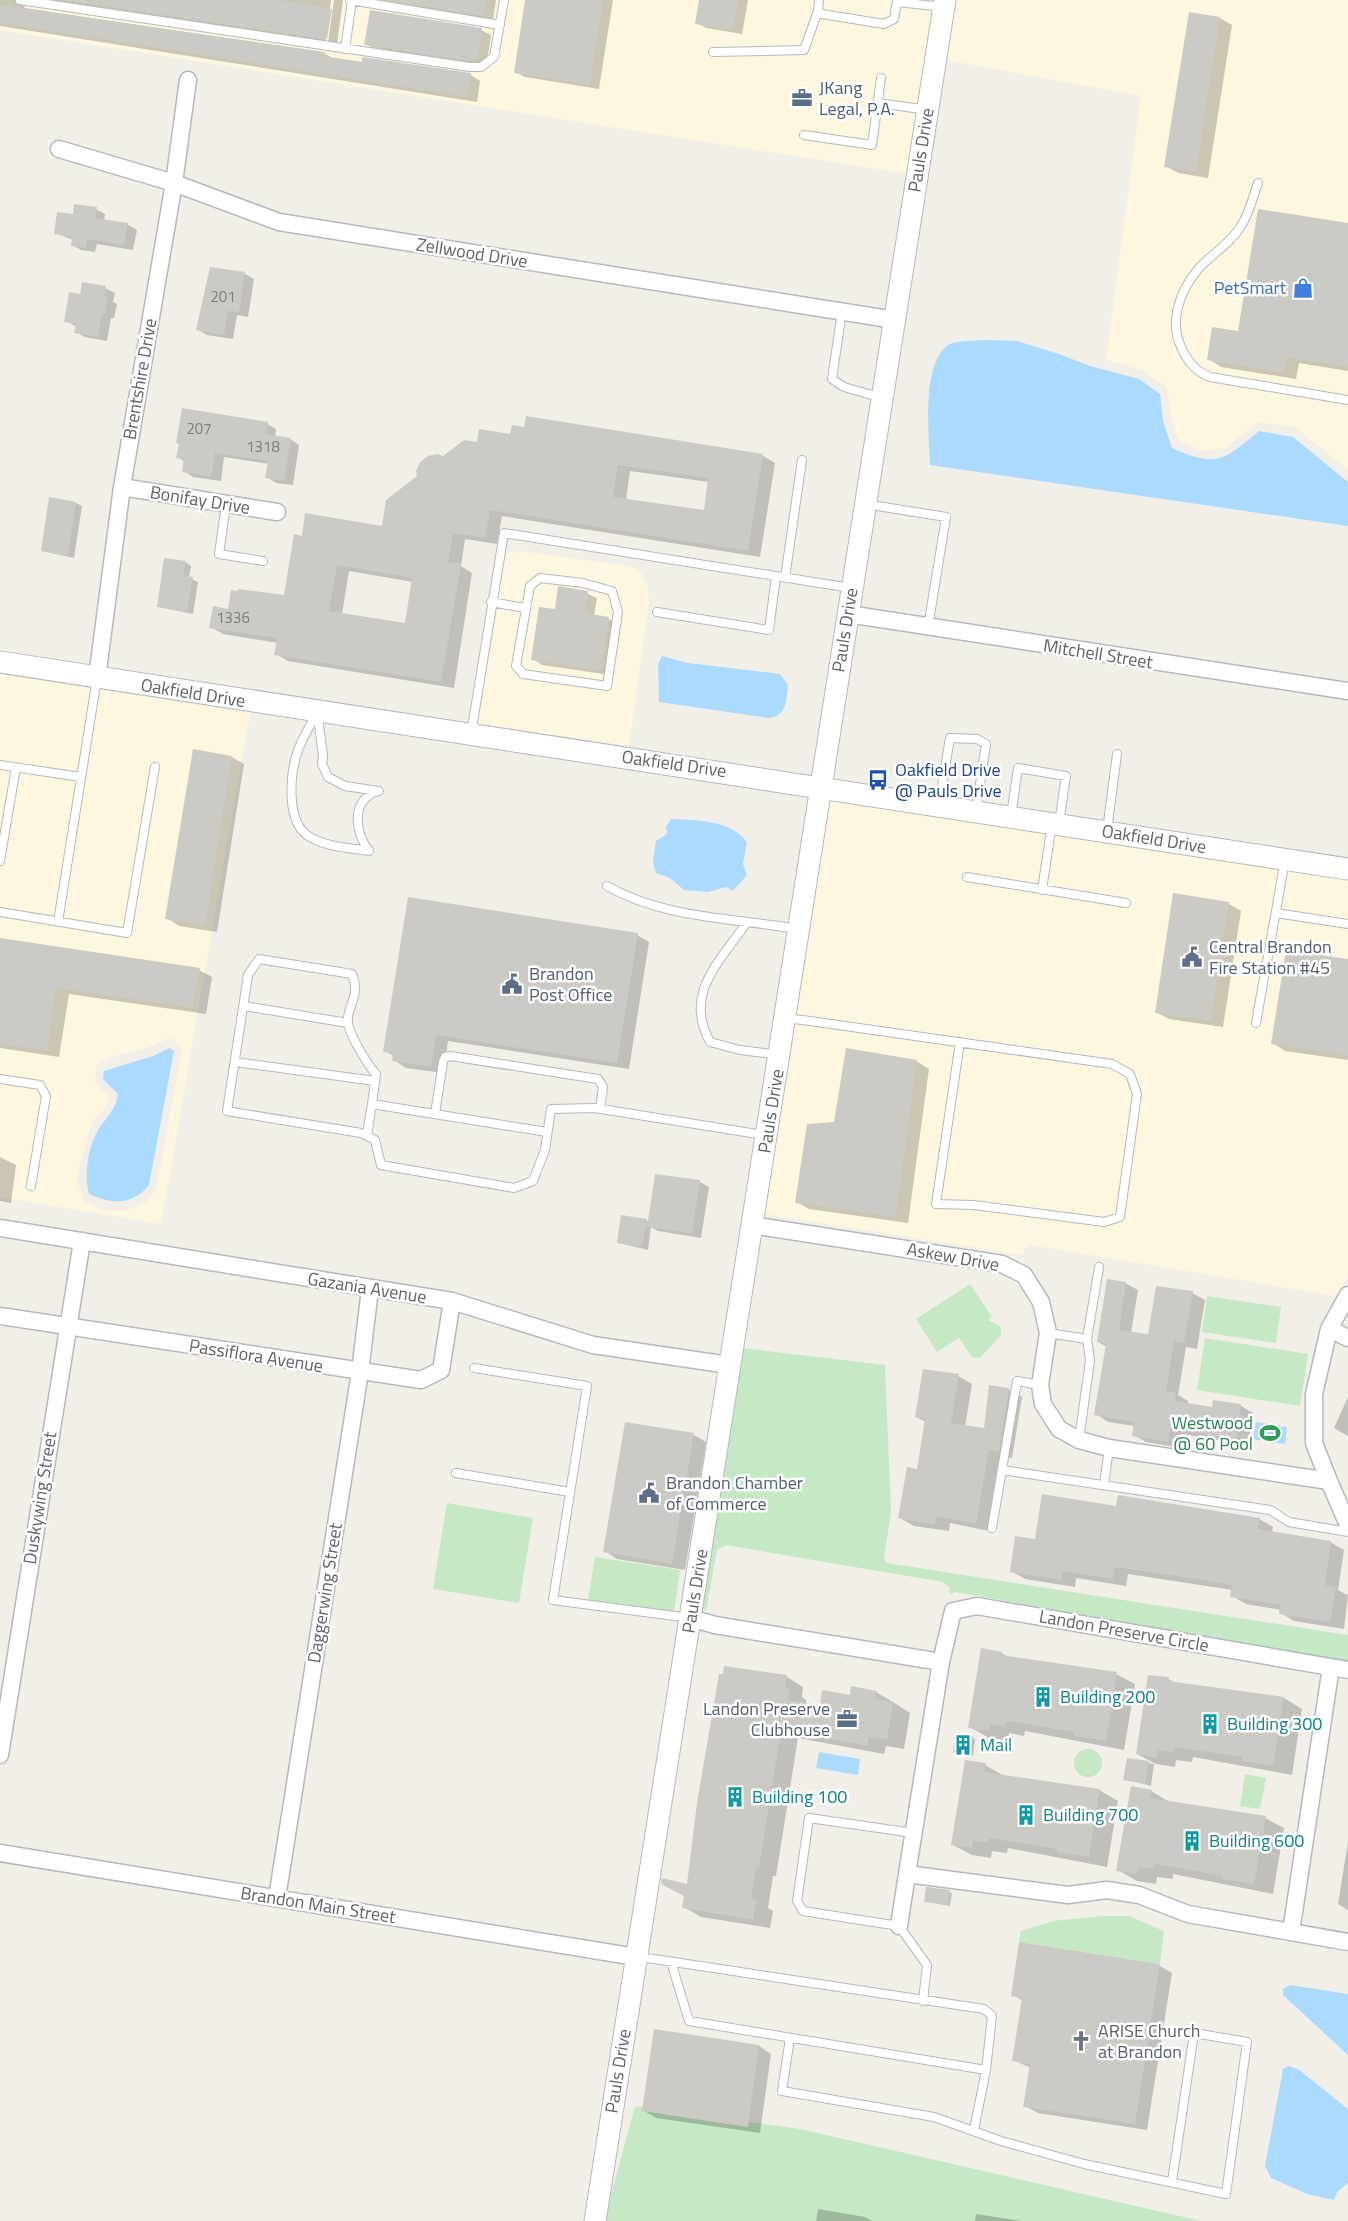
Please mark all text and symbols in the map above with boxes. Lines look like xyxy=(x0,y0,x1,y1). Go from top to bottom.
place label: JKang Legal, P.A. xyxy=(819,74,895,122)
office icon: JKang Legal, P.A. xyxy=(790,86,814,110)
street label: Pauls Drive xyxy=(901,106,940,194)
street label: Zellwood Drive xyxy=(414,230,530,275)
place label: PetSmart xyxy=(1214,274,1287,301)
shop icon: PetSmart xyxy=(1291,276,1315,300)
house number: 201 xyxy=(210,285,236,308)
street label: Brentshire Drive xyxy=(116,316,163,442)
house number: 207 xyxy=(186,417,212,440)
house number: 1318 xyxy=(246,435,280,458)
street label: Bonifay Drive xyxy=(148,478,252,521)
street label: Pauls Drive xyxy=(825,586,864,674)
house number: 1336 xyxy=(216,606,250,629)
street label: Mitchell Street xyxy=(1041,632,1156,676)
street label: Oakfield Drive xyxy=(139,671,247,714)
street label: Oakfield Drive xyxy=(620,743,728,784)
place label: Oakfield Drive @ Pauls Drive xyxy=(895,756,1002,804)
bus stop icon: Oakfield Drive @ Pauls Drive xyxy=(866,768,890,792)
street label: Oakfield Drive xyxy=(1100,817,1208,860)
place label: Central Brandon Fire Station #45 xyxy=(1209,933,1332,981)
public building icon: Central Brandon Fire Station #45 xyxy=(1180,945,1204,969)
place label: Brandon Post Office xyxy=(529,960,612,1008)
public building icon: Brandon Post Office xyxy=(500,972,524,996)
street label: Pauls Drive xyxy=(751,1067,790,1155)
street label: Askew Drive xyxy=(905,1235,1001,1278)
street label: Gazania Avenue xyxy=(306,1265,429,1310)
street label: Passiflora Avenue xyxy=(187,1332,325,1379)
place label: Westwood @ 60 Pool xyxy=(1171,1409,1253,1457)
sports icon: Westwood @ 60 Pool xyxy=(1258,1421,1282,1445)
street label: Duskywing Street xyxy=(16,1429,63,1566)
place label: Brandon Chamber of Commerce xyxy=(666,1469,803,1517)
public building icon: Brandon Chamber of Commerce xyxy=(637,1481,661,1505)
street label: Daggerwing Street xyxy=(300,1520,349,1665)
street label: Pauls Drive xyxy=(675,1547,714,1635)
street label: Landon Preserve Circle xyxy=(1037,1602,1211,1659)
place label: Building 200 xyxy=(1060,1683,1155,1710)
building icon: Building 200 xyxy=(1031,1685,1055,1709)
place label: Landon Preserve Clubhouse xyxy=(703,1695,830,1743)
office icon: Landon Preserve Clubhouse xyxy=(835,1707,859,1731)
place label: Building 300 xyxy=(1227,1710,1322,1737)
building icon: Building 300 xyxy=(1198,1712,1222,1736)
place label: Mail xyxy=(980,1731,1012,1758)
building icon: Mail xyxy=(951,1733,975,1757)
place label: Building 100 xyxy=(752,1783,847,1810)
building icon: Building 100 xyxy=(723,1785,747,1809)
place label: Building 700 xyxy=(1043,1801,1138,1828)
building icon: Building 700 xyxy=(1014,1803,1038,1827)
place label: Building 600 xyxy=(1209,1827,1304,1854)
building icon: Building 600 xyxy=(1180,1829,1204,1853)
street label: Brandon Main Street xyxy=(239,1879,398,1930)
place label: ARISE Church at Brandon xyxy=(1098,2017,1201,2065)
street label: Pauls Drive xyxy=(598,2027,637,2115)
church icon: ARISE Church at Brandon xyxy=(1069,2029,1093,2053)

